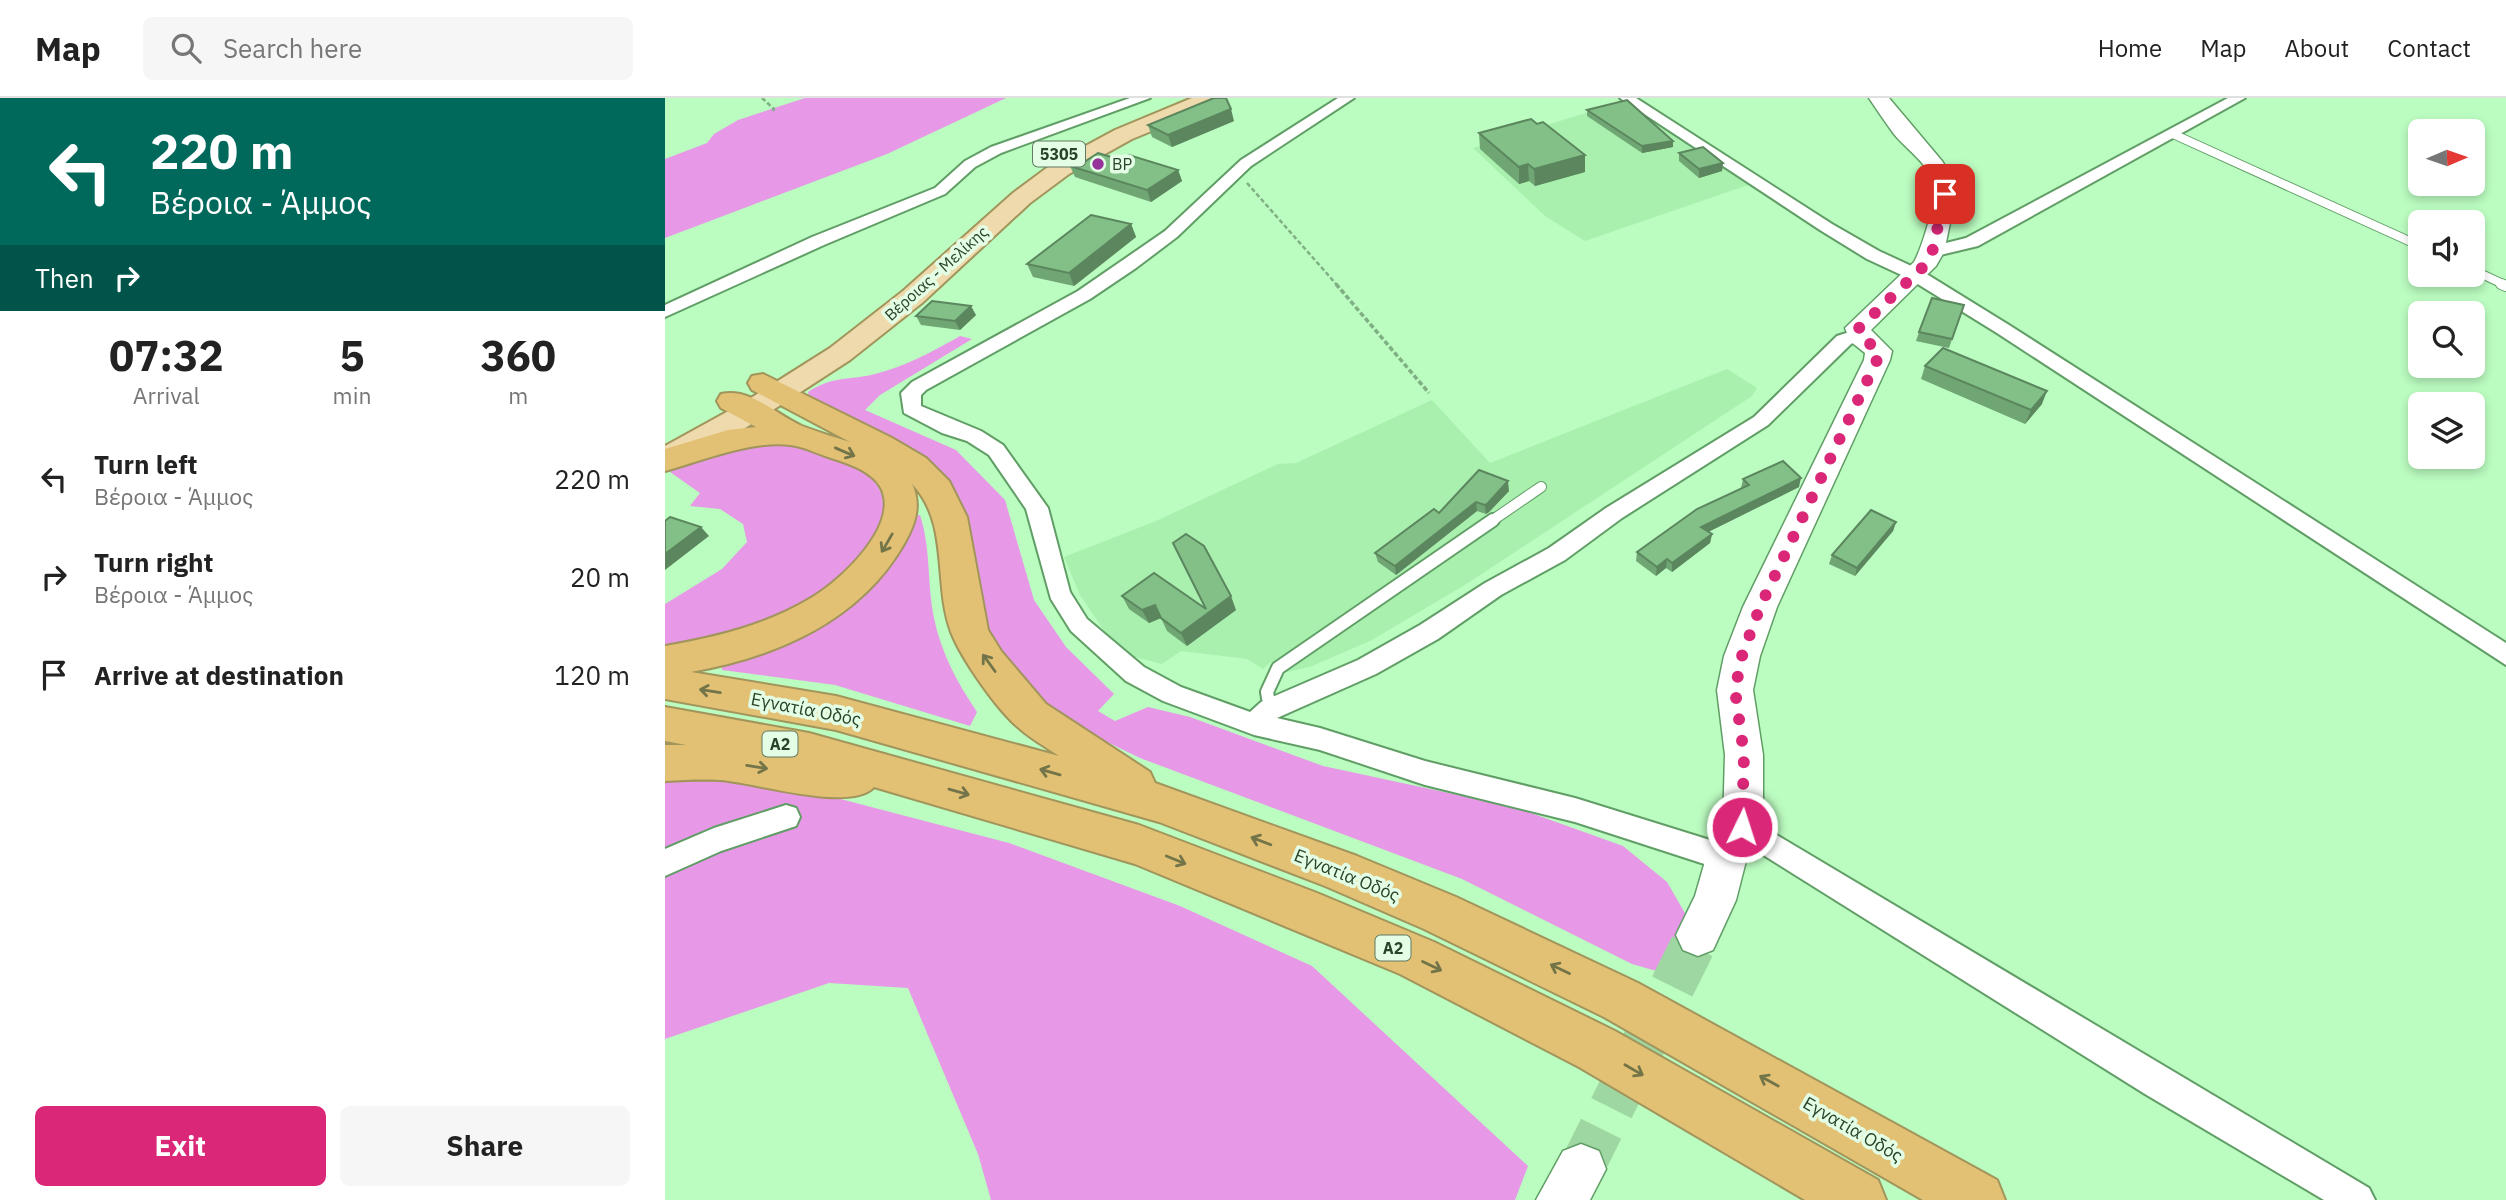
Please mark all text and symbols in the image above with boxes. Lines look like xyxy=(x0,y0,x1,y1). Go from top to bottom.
search box xyxy=(143,17,633,80)
text: Map xyxy=(35,27,101,70)
icon: search xyxy=(167,29,205,67)
text: Search here xyxy=(223,31,362,65)
text: Home xyxy=(2098,32,2162,64)
text: Map xyxy=(2200,32,2246,64)
text: About xyxy=(2284,32,2349,64)
text: Contact xyxy=(2387,32,2471,64)
text: 220 m xyxy=(150,119,294,182)
north arrow xyxy=(2408,119,2485,196)
map controls xyxy=(2408,119,2485,469)
icon: left xyxy=(35,126,126,217)
road number: 5305 xyxy=(1033,142,1085,166)
place label: BP xyxy=(1112,154,1132,174)
marker: BP xyxy=(1090,156,1106,172)
pin xyxy=(1915,164,1975,224)
icon: arrive xyxy=(1926,175,1964,213)
text: Βέροια - Άμμος xyxy=(150,181,372,223)
button: sound xyxy=(2408,210,2485,287)
street label: Βέροιας - Μελίκης xyxy=(880,221,992,325)
icon: right xyxy=(108,259,146,297)
text: Then xyxy=(35,261,94,295)
button: search xyxy=(2408,301,2485,378)
text: 07:32 xyxy=(109,328,224,383)
text: 5 xyxy=(339,328,365,383)
text: 360 xyxy=(480,328,556,383)
text: Arrival xyxy=(133,380,200,410)
text: min xyxy=(333,380,371,410)
text: m xyxy=(508,380,528,410)
button: layers xyxy=(2408,392,2485,469)
one-way arrow xyxy=(834,446,856,459)
text: Turn left xyxy=(94,447,197,481)
icon: left xyxy=(35,460,73,498)
text: 220 m xyxy=(554,462,630,496)
text: Βέροια - Άμμος xyxy=(94,481,253,511)
one-way arrow xyxy=(880,533,894,553)
text: Turn right xyxy=(94,545,213,579)
icon: right xyxy=(35,558,73,596)
text: 20 m xyxy=(570,560,630,594)
text: Βέροια - Άμμος xyxy=(94,579,253,609)
one-way arrow xyxy=(982,654,996,673)
icon: arrive xyxy=(35,656,73,694)
text: Arrive at destination xyxy=(94,658,344,692)
text: 120 m xyxy=(554,658,630,692)
one-way arrow xyxy=(699,684,722,697)
street label: Εγνατία Οδός xyxy=(749,687,863,731)
road number: Α2 xyxy=(762,732,797,757)
one-way arrow xyxy=(746,761,768,774)
one-way arrow xyxy=(1040,764,1062,777)
one-way arrow xyxy=(948,787,970,800)
position arrow xyxy=(1705,790,1779,864)
one-way arrow xyxy=(1250,833,1272,846)
street label: Εγνατία Οδός xyxy=(1291,843,1403,907)
one-way arrow xyxy=(1165,854,1187,867)
road number: Α2 xyxy=(1375,936,1411,960)
one-way arrow xyxy=(1421,959,1442,973)
one-way arrow xyxy=(1550,962,1571,976)
one-way arrow xyxy=(1623,1063,1643,1077)
one-way arrow xyxy=(1759,1074,1779,1088)
street label: Εγνατία Οδός xyxy=(1799,1091,1907,1167)
button: Exit xyxy=(35,1106,326,1186)
button: Share xyxy=(340,1106,630,1186)

